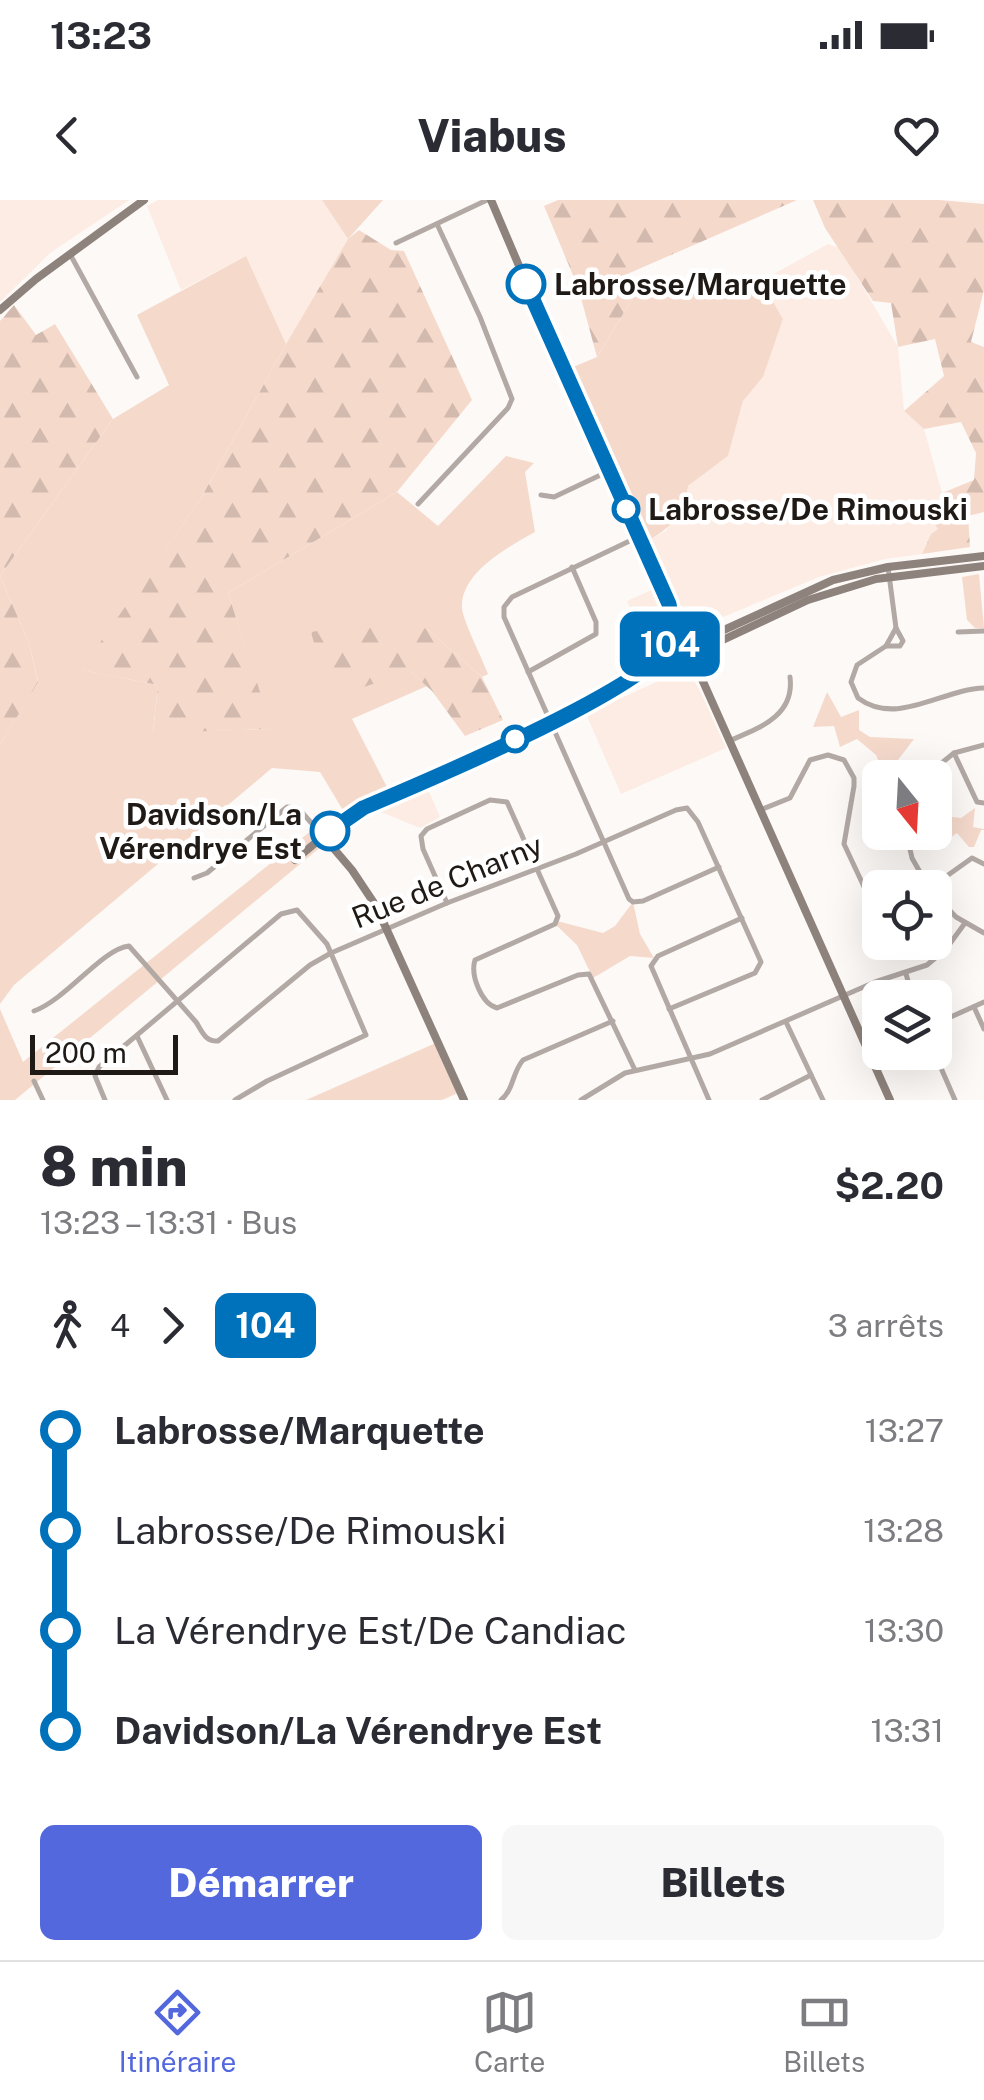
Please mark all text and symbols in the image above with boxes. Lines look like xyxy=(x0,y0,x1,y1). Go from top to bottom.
text: 13:23 xyxy=(50,13,152,58)
icon: back xyxy=(40,108,95,163)
icon: heart xyxy=(889,108,944,163)
text: Viabus xyxy=(417,109,567,162)
marker: Labrosse/Marquette xyxy=(507,265,545,303)
place label: Labrosse/Marquette xyxy=(554,266,847,302)
place label: Labrosse/De Rimouski xyxy=(648,491,968,527)
marker: Labrosse/De Rimouski xyxy=(613,496,639,522)
line badge: 104 xyxy=(612,612,728,676)
text: 104 xyxy=(640,624,700,665)
unlabelled marker xyxy=(502,726,528,752)
north arrow xyxy=(862,760,952,850)
map controls xyxy=(862,760,952,1070)
place label: Davidson/La Vérendrye Est xyxy=(99,796,302,866)
marker: Davidson/La Vérendrye Est xyxy=(311,812,349,850)
street label: Rue de Charny xyxy=(347,826,547,936)
button: locate xyxy=(862,870,952,960)
button: layers xyxy=(862,980,952,1070)
scale bar xyxy=(30,1030,178,1074)
text: 200 m xyxy=(45,1036,127,1069)
text: 8 min xyxy=(40,1134,188,1198)
text: $2.20 xyxy=(834,1163,944,1208)
text: 13:23 – 13:31 · Bus xyxy=(40,1204,297,1241)
icon: walk xyxy=(40,1298,95,1353)
icon: forward xyxy=(145,1298,200,1353)
text: 104 xyxy=(235,1305,296,1346)
text: 4 xyxy=(110,1307,130,1344)
text: 3 arrêts xyxy=(828,1307,944,1344)
text: Labrosse/Marquette xyxy=(114,1408,485,1453)
text: 13:27 xyxy=(865,1412,944,1449)
text: Labrosse/De Rimouski xyxy=(114,1508,506,1553)
text: 13:28 xyxy=(863,1512,944,1549)
text: La Vérendrye Est/De Candiac xyxy=(114,1608,627,1653)
text: 13:30 xyxy=(864,1612,944,1649)
text: Davidson/La Vérendrye Est xyxy=(114,1708,602,1753)
text: 13:31 xyxy=(870,1712,944,1749)
button: Démarrer xyxy=(40,1825,482,1940)
button: Billets xyxy=(502,1825,944,1940)
tab: Itinéraire xyxy=(119,1985,236,2078)
tab: Carte xyxy=(474,1985,545,2078)
tab: Billets xyxy=(783,1985,865,2078)

